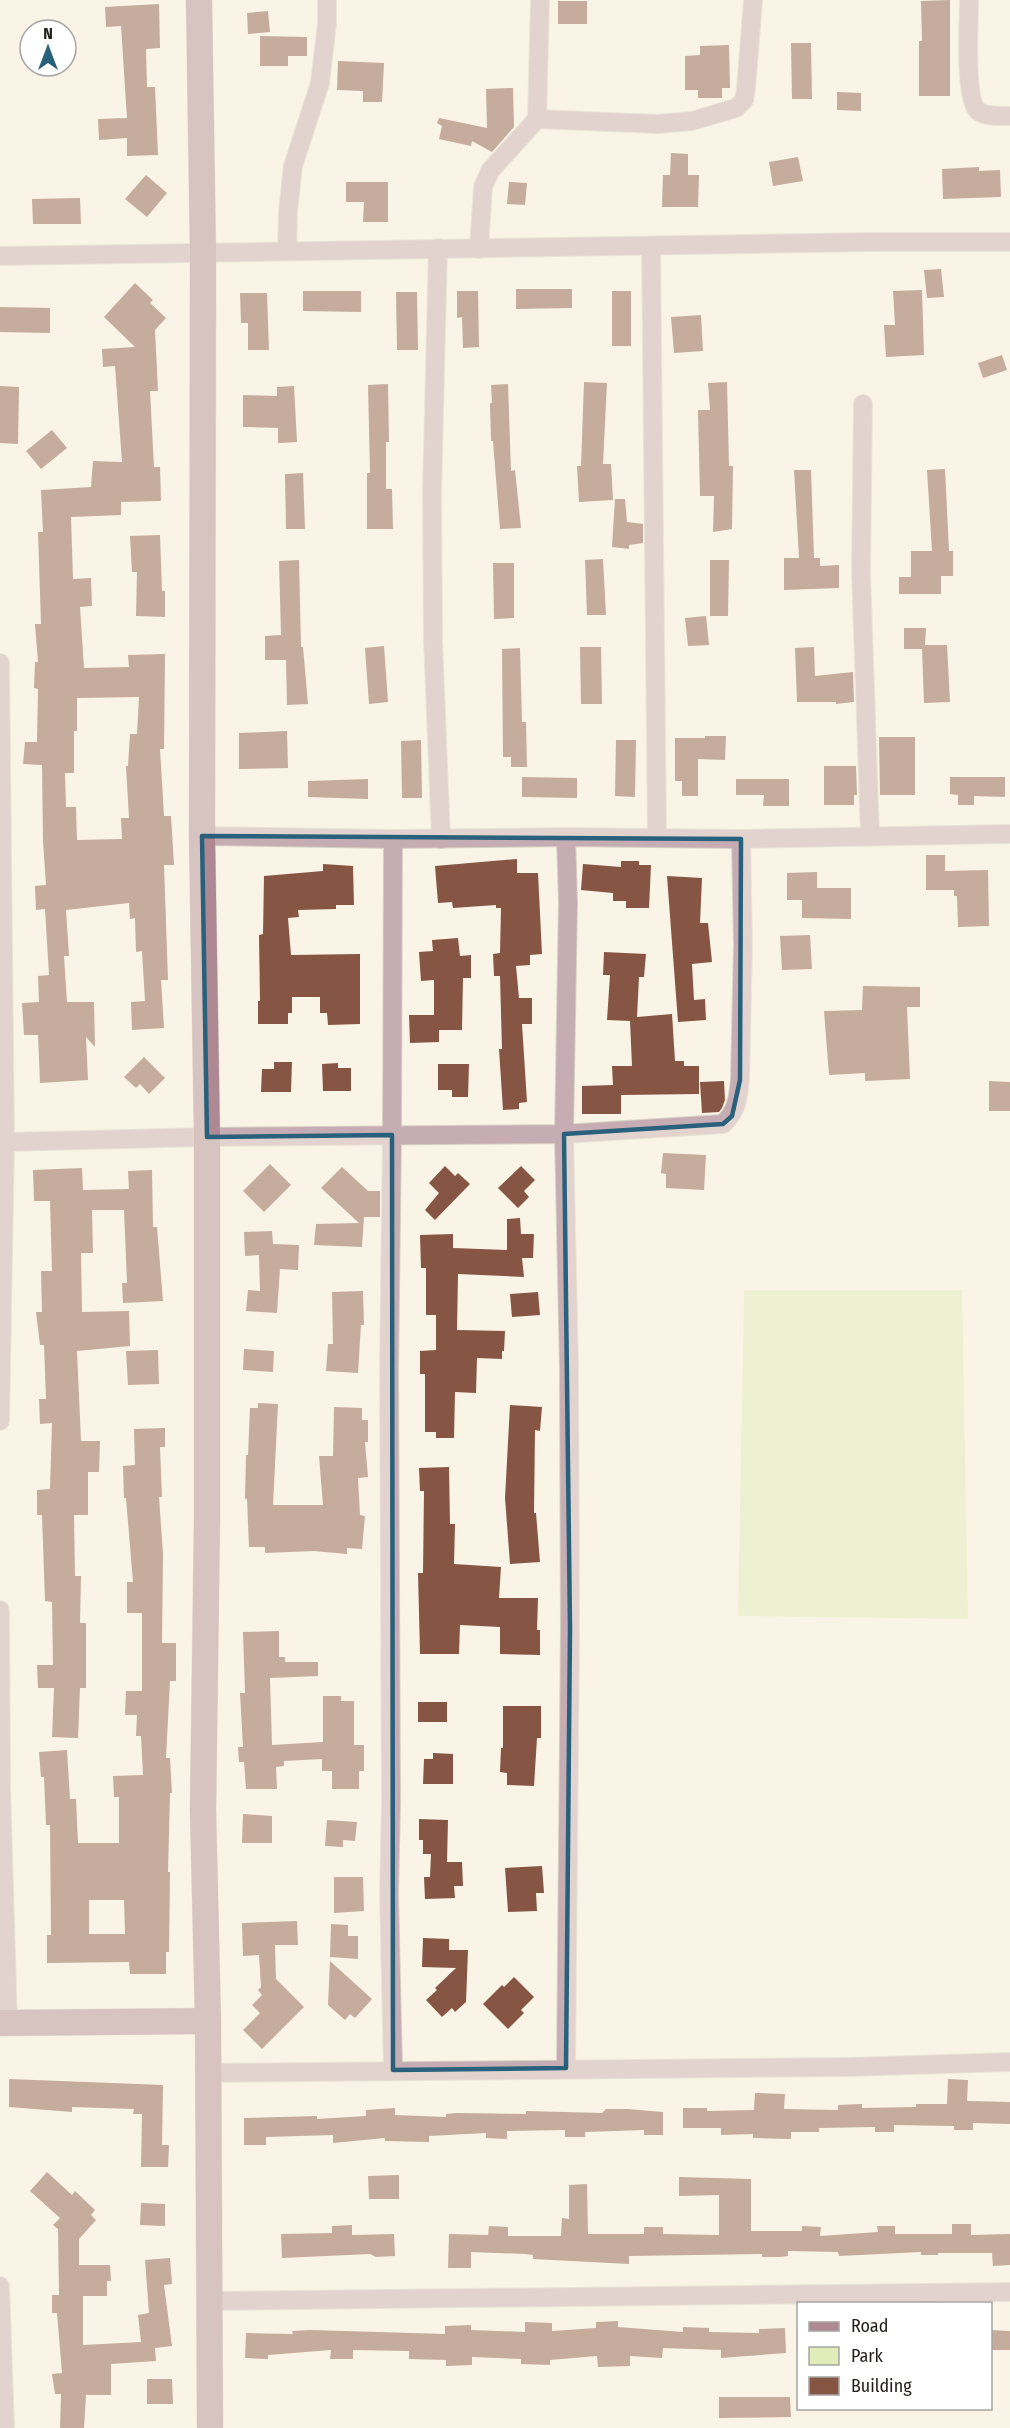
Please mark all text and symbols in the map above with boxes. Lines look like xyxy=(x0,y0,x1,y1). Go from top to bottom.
north arrow xyxy=(18,18,78,78)
text: N xyxy=(43,24,53,43)
legend xyxy=(797,2302,992,2410)
text: Road xyxy=(851,2315,888,2337)
text: Park xyxy=(851,2345,884,2367)
text: Building xyxy=(851,2375,912,2397)

